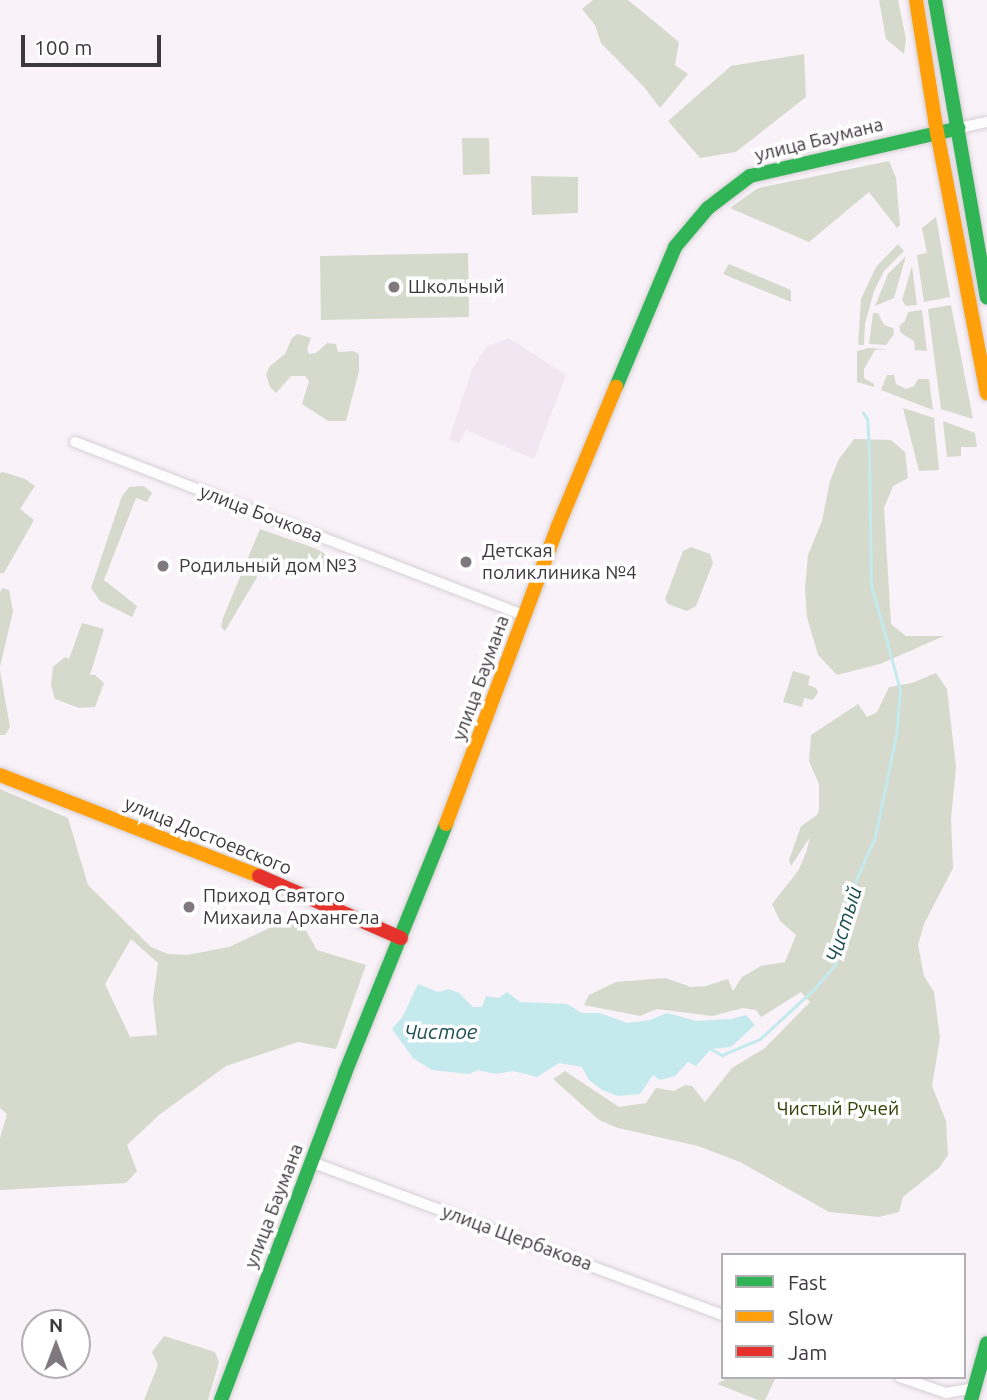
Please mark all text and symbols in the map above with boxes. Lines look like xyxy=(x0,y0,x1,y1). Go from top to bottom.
scale bar xyxy=(24,21,164,65)
text: 100 m xyxy=(34,35,92,59)
street label: улица Баумана xyxy=(752,113,886,167)
place label: Школьный xyxy=(408,276,504,298)
marker: Школьный xyxy=(386,279,402,295)
street label: улица Бочкова xyxy=(196,480,326,548)
place label: Детская поликлиника №4 xyxy=(482,540,637,584)
marker: Детская поликлиника №4 xyxy=(456,552,476,572)
place label: Родильный дом №3 xyxy=(179,555,357,577)
marker: Родильный дом №3 xyxy=(153,556,173,576)
street label: улица Баумана xyxy=(448,612,514,744)
street label: улица Достоевского xyxy=(121,792,295,880)
water label: Чистый xyxy=(820,883,866,965)
place label: Приход Святого Михаила Архангела xyxy=(203,885,379,929)
marker: Приход Святого Михаила Архангела xyxy=(181,899,197,915)
water label: Чистое xyxy=(405,1018,477,1044)
park label: Чистый Ручей xyxy=(777,1098,899,1120)
street label: улица Баумана xyxy=(240,1141,308,1271)
street label: улица Щербакова xyxy=(439,1200,595,1276)
legend xyxy=(721,1253,966,1379)
text: Fast xyxy=(788,1270,826,1294)
text: Slow xyxy=(788,1305,833,1329)
north arrow xyxy=(21,1309,91,1379)
text: N xyxy=(49,1314,63,1336)
text: Jam xyxy=(788,1340,827,1364)

